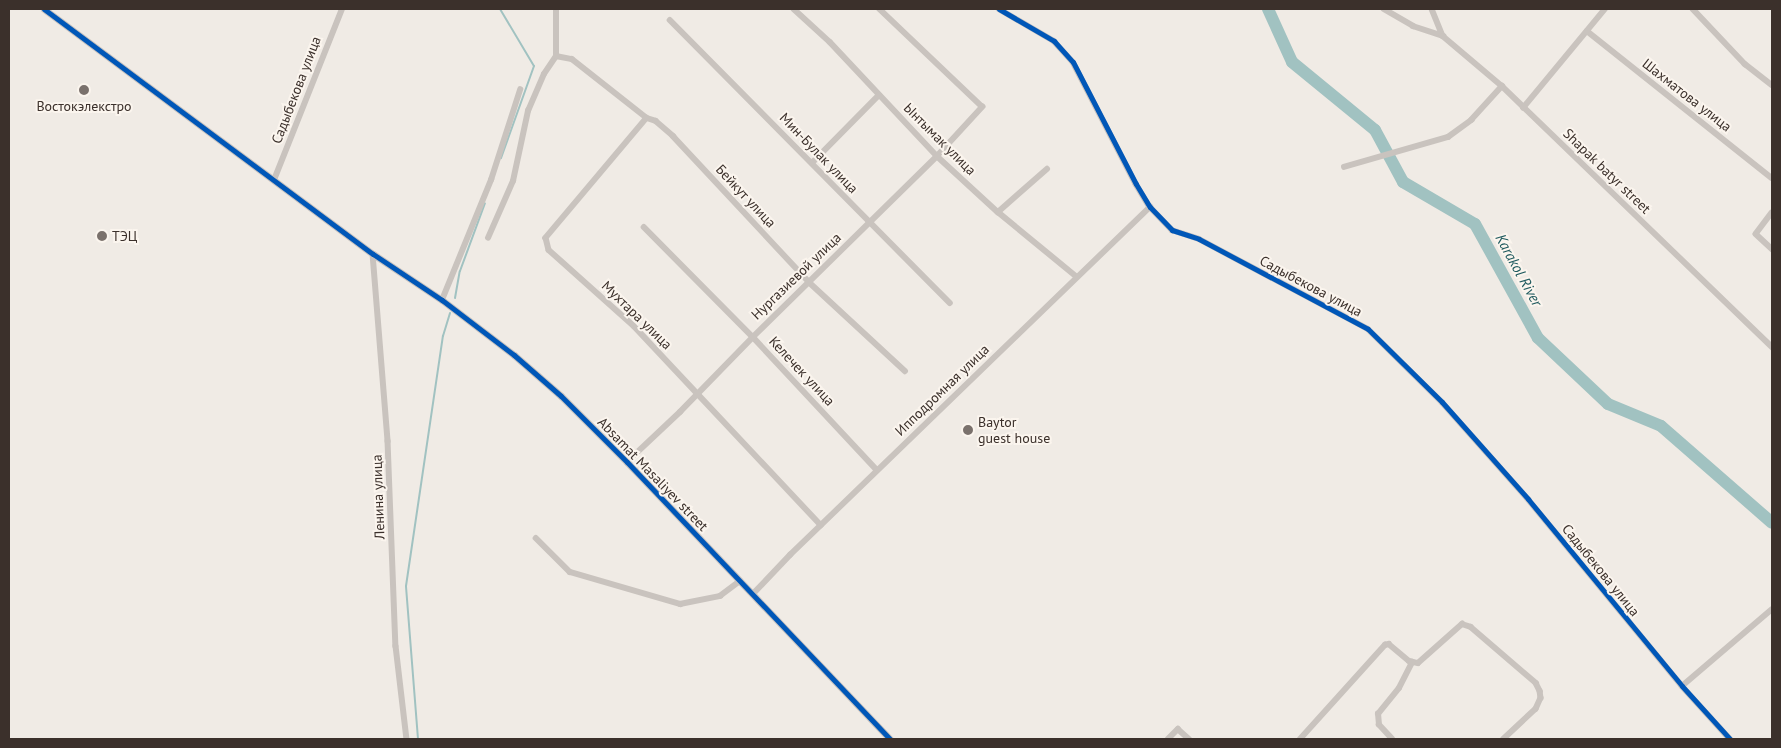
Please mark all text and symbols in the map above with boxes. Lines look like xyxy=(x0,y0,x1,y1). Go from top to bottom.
street label: Садыбекова улица xyxy=(268,34,324,146)
street label: Шахматова улица xyxy=(1639,55,1735,135)
marker: Востокэлекстро xyxy=(78,84,90,96)
place label: Востокэлекстро xyxy=(36,98,132,114)
street label: Ынтымак улица xyxy=(900,99,980,179)
street label: Мин-Булак улица xyxy=(776,109,862,197)
street label: Shapak batyr street xyxy=(1560,125,1654,217)
street label: Бейкут улица xyxy=(712,161,780,231)
place label: ТЭЦ xyxy=(112,228,137,244)
street label: Нургазиевой улица xyxy=(748,229,844,323)
marker: ТЭЦ xyxy=(96,230,108,242)
water label: Karakol River xyxy=(1492,231,1546,309)
street label: Садыбекова улица xyxy=(1257,252,1365,320)
street label: Мухтара улица xyxy=(598,277,676,353)
street label: Келечек улица xyxy=(766,333,838,409)
street label: Ипподромная улица xyxy=(892,341,992,439)
street label: Absamat Masaliyev street xyxy=(594,414,712,534)
place label: Baytor guest house xyxy=(978,414,1050,447)
marker: Baytor guest house xyxy=(962,424,974,436)
street label: Ленина улица xyxy=(368,454,388,540)
street label: Садыбекова улица xyxy=(1559,521,1643,619)

